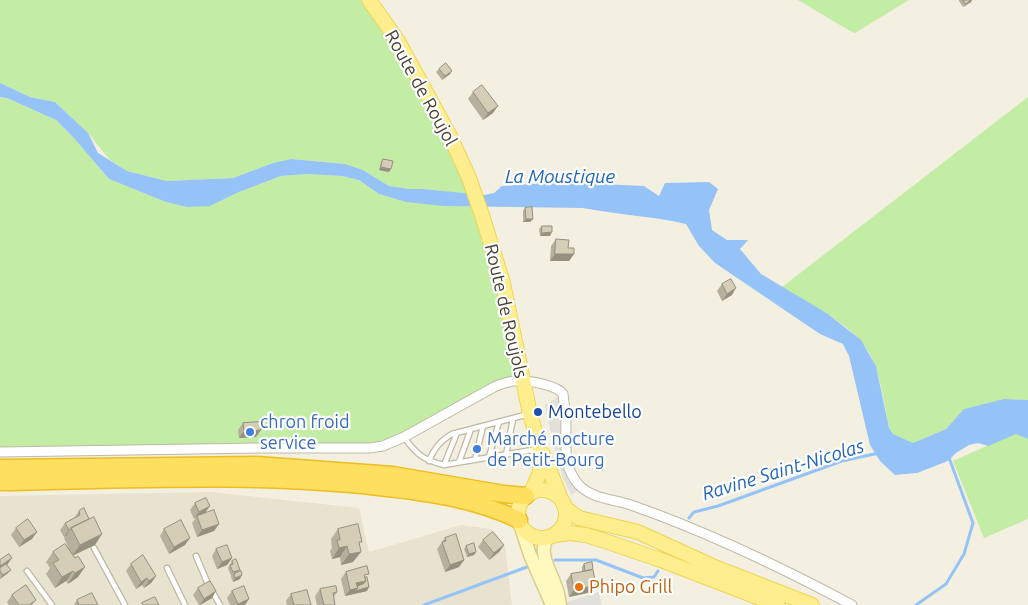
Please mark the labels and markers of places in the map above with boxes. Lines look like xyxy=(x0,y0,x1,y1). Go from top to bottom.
place label: Montebello xyxy=(548,401,642,423)
marker: Montebello xyxy=(532,406,544,418)
place label: chron froid service xyxy=(260,411,349,454)
marker: chron froid service xyxy=(244,426,256,438)
place label: Marché nocture de Petit-Bourg xyxy=(487,428,615,470)
marker: Marché nocture de Petit-Bourg xyxy=(471,443,483,455)
place label: Phipo Grill xyxy=(589,576,672,598)
marker: Phipo Grill xyxy=(573,581,585,593)

